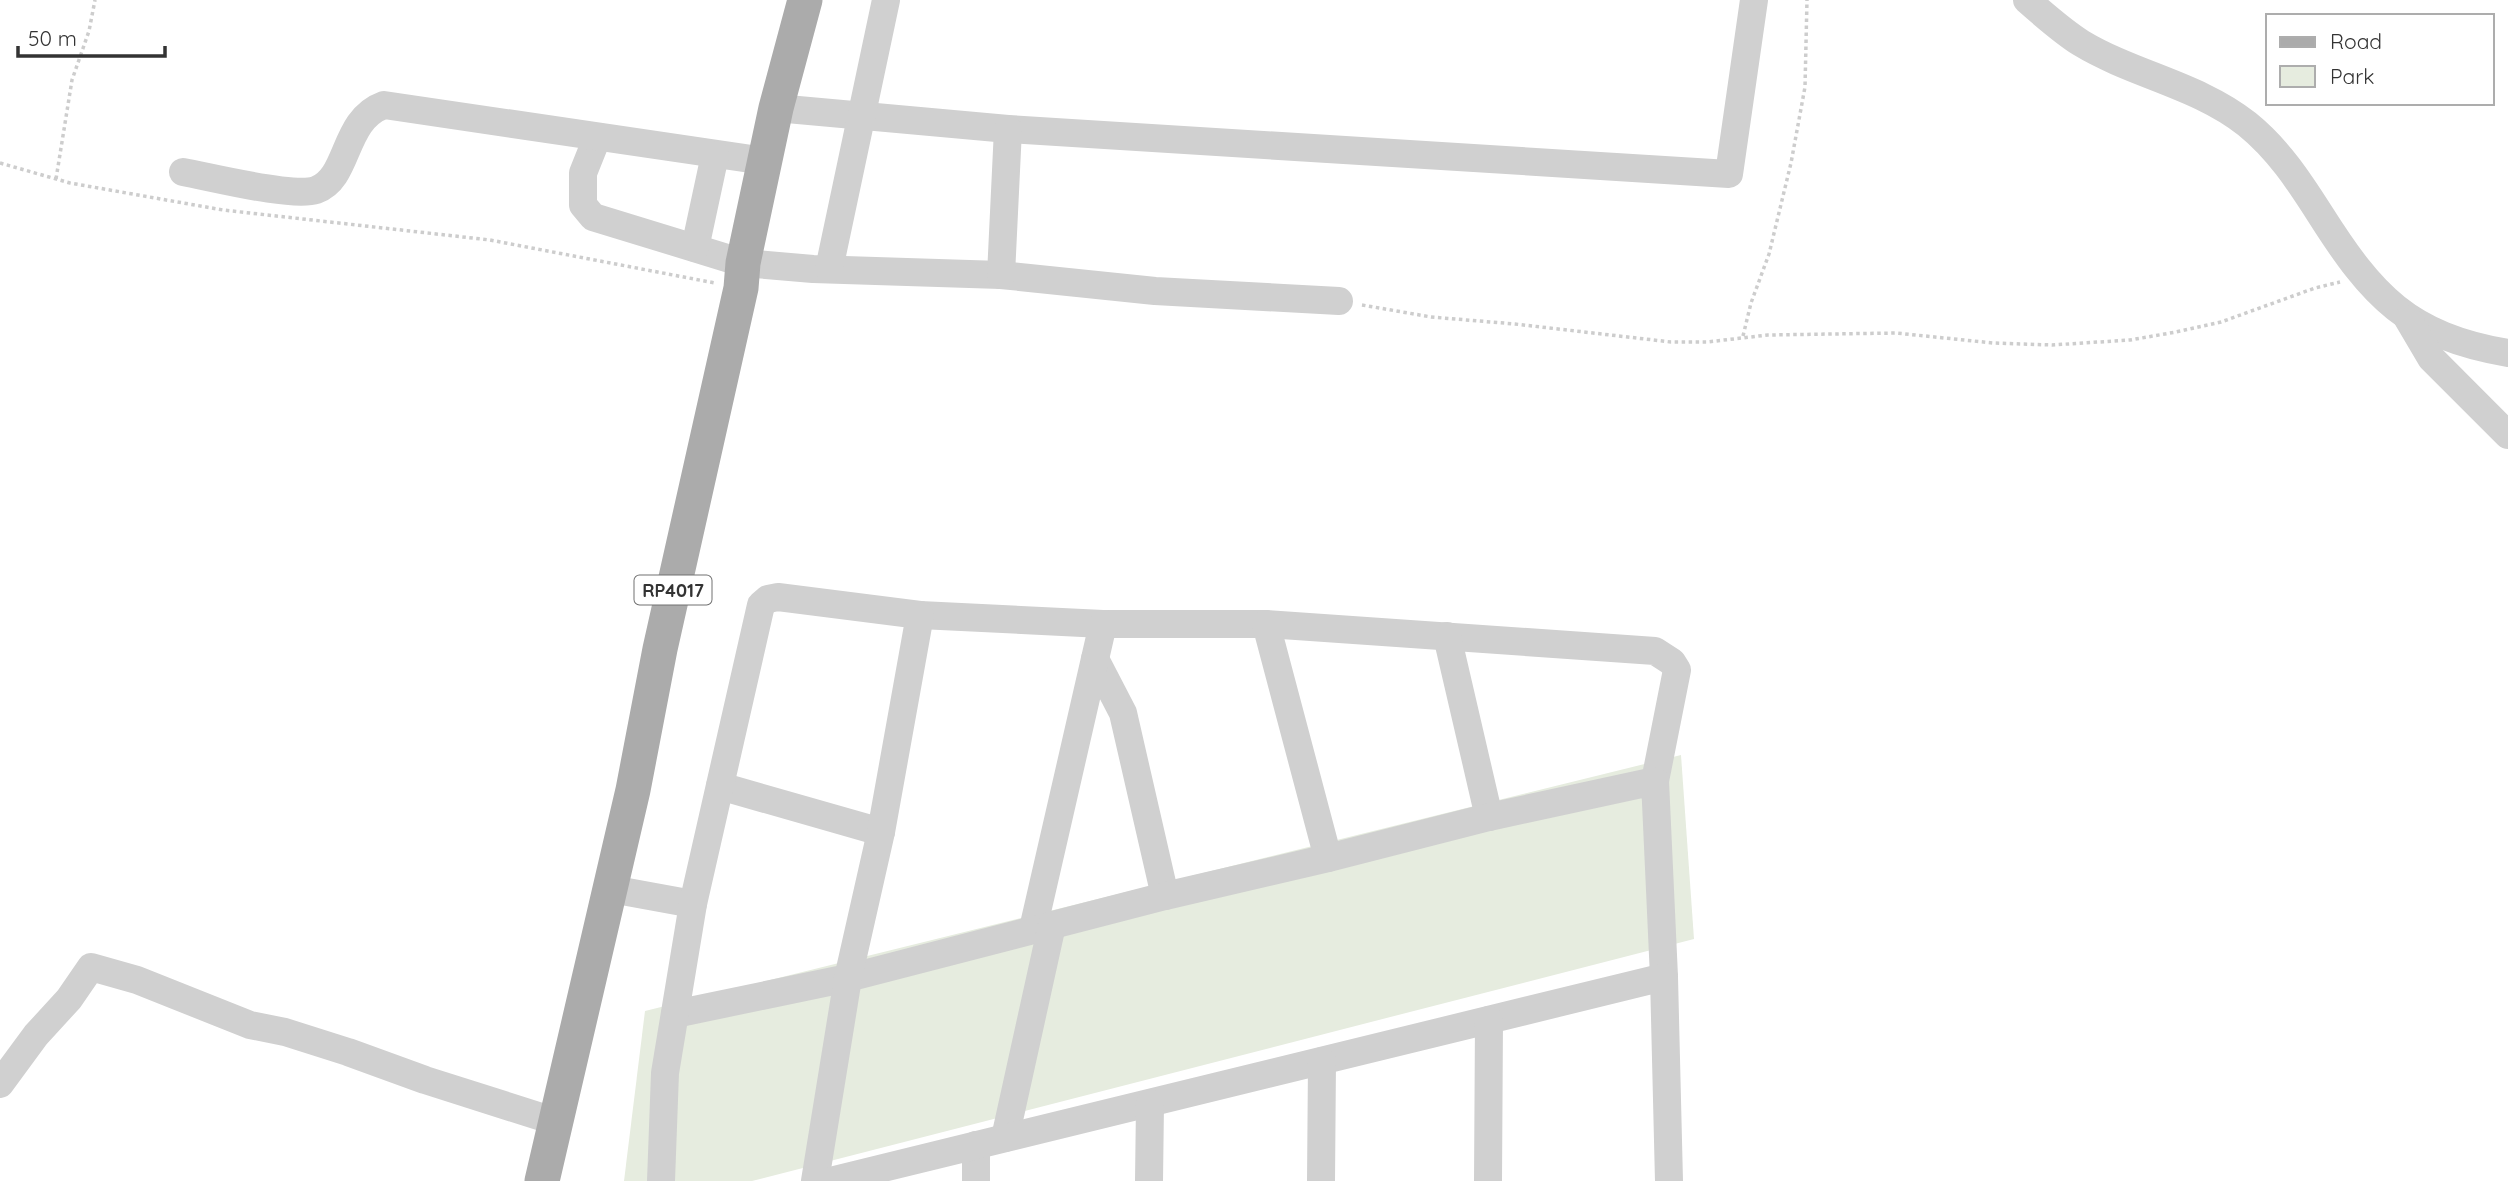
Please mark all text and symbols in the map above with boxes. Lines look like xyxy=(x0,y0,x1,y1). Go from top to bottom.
scale bar xyxy=(18,14,164,58)
legend xyxy=(2266,14,2494,105)
text: 50 m xyxy=(28,25,77,51)
text: Road xyxy=(2330,28,2382,54)
text: Park xyxy=(2330,63,2374,89)
road number: RP4017 xyxy=(634,576,712,604)

